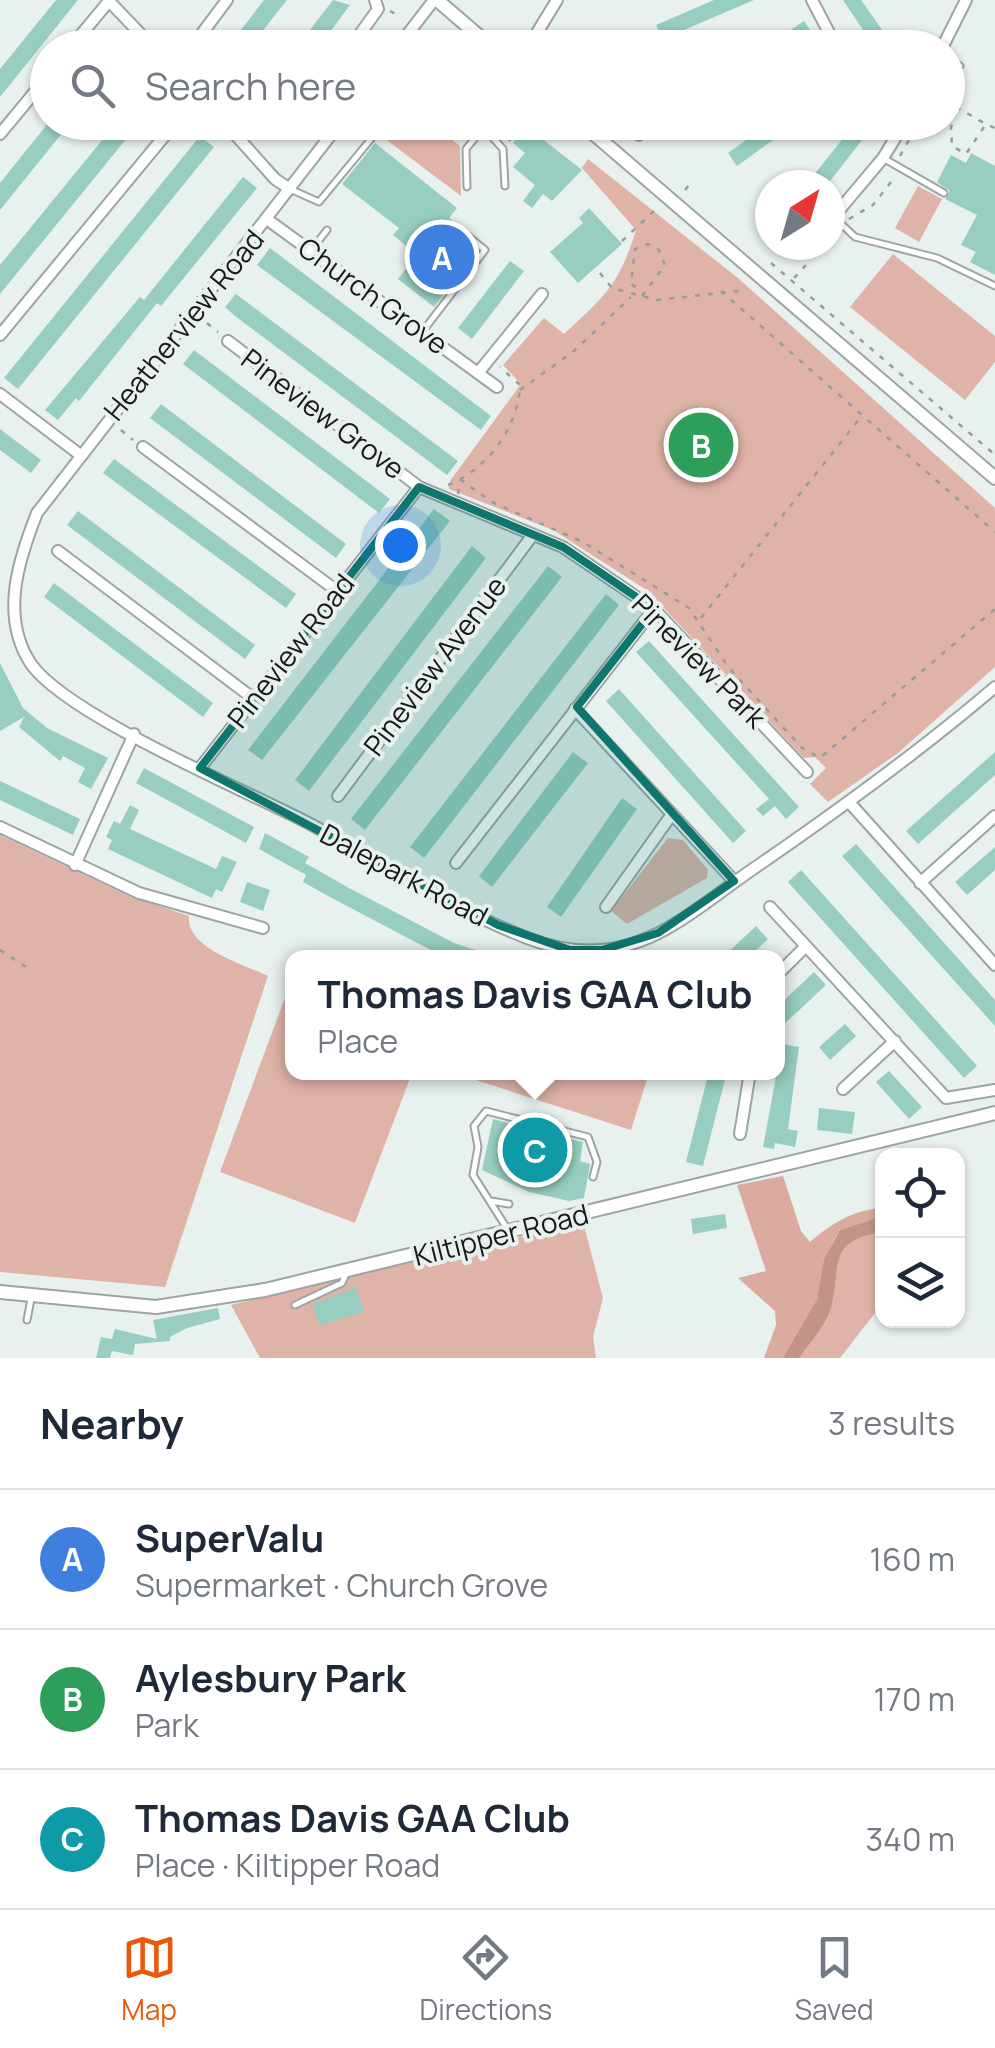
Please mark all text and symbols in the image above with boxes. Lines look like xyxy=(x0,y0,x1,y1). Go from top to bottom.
search box xyxy=(30,30,965,140)
icon: search xyxy=(65,58,120,113)
text: Search here xyxy=(145,59,356,111)
north arrow xyxy=(755,170,845,260)
pin: A xyxy=(410,220,474,294)
street label: Heatherview Road xyxy=(94,221,272,428)
street label: Church Grove xyxy=(291,228,456,362)
street label: Pineview Grove xyxy=(234,339,413,487)
pin: B xyxy=(668,408,734,482)
your location xyxy=(375,520,426,571)
street label: Pineview Road xyxy=(218,565,362,735)
street label: Pineview Avenue xyxy=(354,568,514,763)
street label: Pineview Park xyxy=(624,585,776,736)
street label: Dalepark Road xyxy=(314,814,495,934)
popup xyxy=(285,950,785,1080)
text: Thomas Davis GAA Club xyxy=(318,967,752,1019)
text: Place xyxy=(318,1019,398,1063)
pin: C xyxy=(502,1112,568,1188)
map controls xyxy=(875,1148,965,1328)
button: locate xyxy=(875,1148,965,1238)
street label: Kiltipper Road xyxy=(409,1194,592,1274)
button: layers xyxy=(875,1238,965,1328)
text: Nearby xyxy=(40,1394,184,1452)
text: 3 results xyxy=(828,1401,955,1445)
text: SuperValu xyxy=(135,1511,324,1563)
text: A xyxy=(62,1537,83,1581)
text: 160 m xyxy=(870,1537,955,1581)
text: Supermarket · Church Grove xyxy=(135,1563,548,1607)
text: Aylesbury Park xyxy=(135,1651,406,1703)
text: B xyxy=(62,1677,83,1721)
text: 170 m xyxy=(873,1677,955,1721)
text: Park xyxy=(135,1703,199,1747)
text: Thomas Davis GAA Club xyxy=(135,1791,570,1843)
text: C xyxy=(61,1817,84,1861)
text: 340 m xyxy=(865,1817,955,1861)
text: Place · Kiltipper Road xyxy=(135,1843,440,1887)
tab: Map xyxy=(121,1930,177,2028)
tab: Directions xyxy=(420,1930,552,2028)
tab: Saved xyxy=(795,1930,874,2028)

